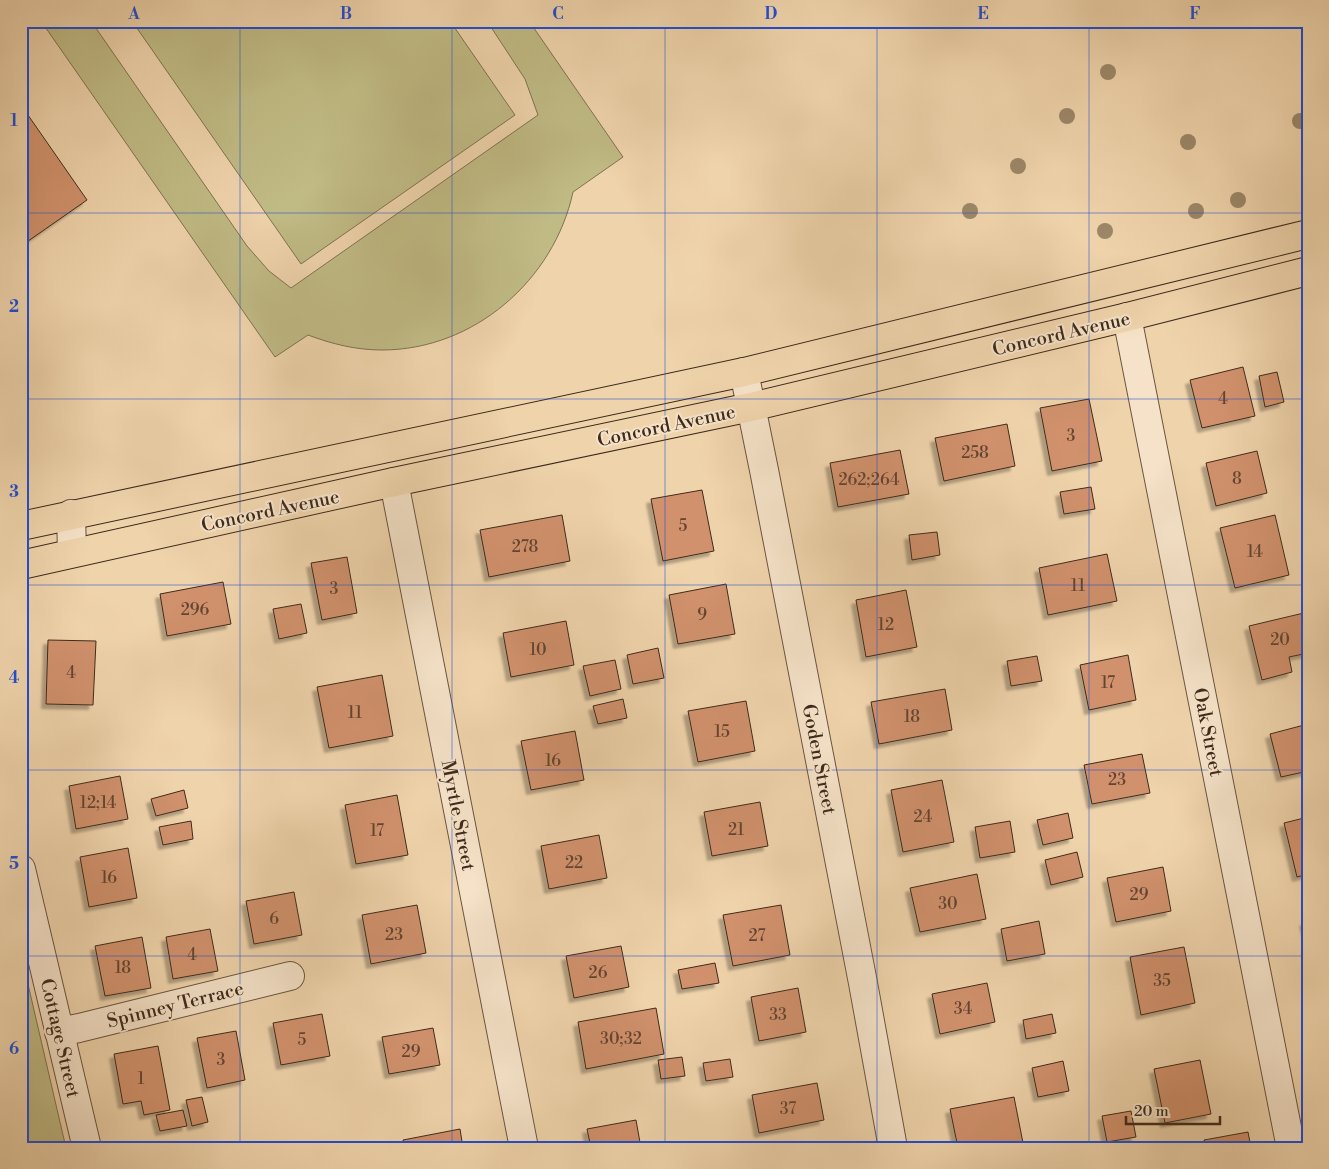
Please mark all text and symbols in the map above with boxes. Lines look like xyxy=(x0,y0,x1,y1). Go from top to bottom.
text: A xyxy=(127,4,140,24)
text: B xyxy=(340,4,352,24)
text: C xyxy=(552,4,564,24)
text: D xyxy=(765,4,778,24)
text: E xyxy=(977,4,989,24)
text: F xyxy=(1189,4,1201,24)
text: 1 xyxy=(10,111,18,131)
text: 2 xyxy=(9,297,19,317)
street label: Concord Avenue xyxy=(990,306,1132,361)
house number: 4 xyxy=(1218,389,1228,409)
street label: Concord Avenue xyxy=(595,400,738,452)
house number: 3 xyxy=(1067,426,1076,446)
house number: 258 xyxy=(961,443,989,463)
house number: 8 xyxy=(1232,469,1242,489)
house number: 262;264 xyxy=(838,470,900,490)
text: 3 xyxy=(9,482,19,502)
street label: Concord Avenue xyxy=(199,485,342,537)
house number: 5 xyxy=(679,516,688,536)
house number: 278 xyxy=(512,537,538,557)
house number: 14 xyxy=(1247,542,1263,562)
house number: 11 xyxy=(1071,576,1085,596)
house number: 3 xyxy=(330,579,339,599)
house number: 296 xyxy=(181,600,210,620)
house number: 9 xyxy=(697,605,707,625)
house number: 12 xyxy=(878,615,894,635)
house number: 20 xyxy=(1270,630,1290,650)
house number: 10 xyxy=(530,640,547,660)
house number: 4 xyxy=(66,663,76,683)
text: 4 xyxy=(9,668,20,688)
house number: 17 xyxy=(1101,673,1115,693)
street label: Oak Street xyxy=(1188,686,1228,779)
street label: Goden Street xyxy=(797,702,842,817)
house number: 11 xyxy=(348,703,362,723)
house number: 18 xyxy=(904,707,920,727)
house number: 15 xyxy=(714,722,730,742)
house number: 16 xyxy=(545,751,561,771)
street label: Myrtle Street xyxy=(436,758,481,873)
house number: 23 xyxy=(1108,770,1126,790)
house number: 12;14 xyxy=(80,793,117,813)
house number: 24 xyxy=(914,807,933,827)
house number: 21 xyxy=(728,820,744,840)
house number: 17 xyxy=(370,821,384,841)
house number: 22 xyxy=(565,853,583,873)
text: 5 xyxy=(9,854,19,874)
house number: 16 xyxy=(101,868,117,888)
house number: 29 xyxy=(1130,885,1149,905)
house number: 30 xyxy=(938,894,958,914)
house number: 6 xyxy=(269,909,279,929)
house number: 23 xyxy=(385,925,403,945)
house number: 27 xyxy=(748,926,766,946)
house number: 4 xyxy=(187,945,197,965)
house number: 18 xyxy=(115,958,131,978)
house number: 26 xyxy=(589,963,608,983)
house number: 35 xyxy=(1153,971,1171,991)
street label: Cottage Street xyxy=(35,976,85,1100)
street label: Spinney Terrace xyxy=(104,976,246,1034)
house number: 34 xyxy=(954,999,973,1019)
house number: 33 xyxy=(769,1005,787,1025)
house number: 30;32 xyxy=(600,1029,642,1049)
house number: 5 xyxy=(298,1030,307,1050)
text: 6 xyxy=(9,1039,19,1059)
house number: 29 xyxy=(402,1042,421,1062)
house number: 3 xyxy=(217,1050,226,1070)
house number: 1 xyxy=(138,1069,145,1089)
scale bar xyxy=(1126,1094,1220,1126)
house number: 37 xyxy=(780,1099,796,1119)
text: 20 m xyxy=(1134,1102,1169,1121)

